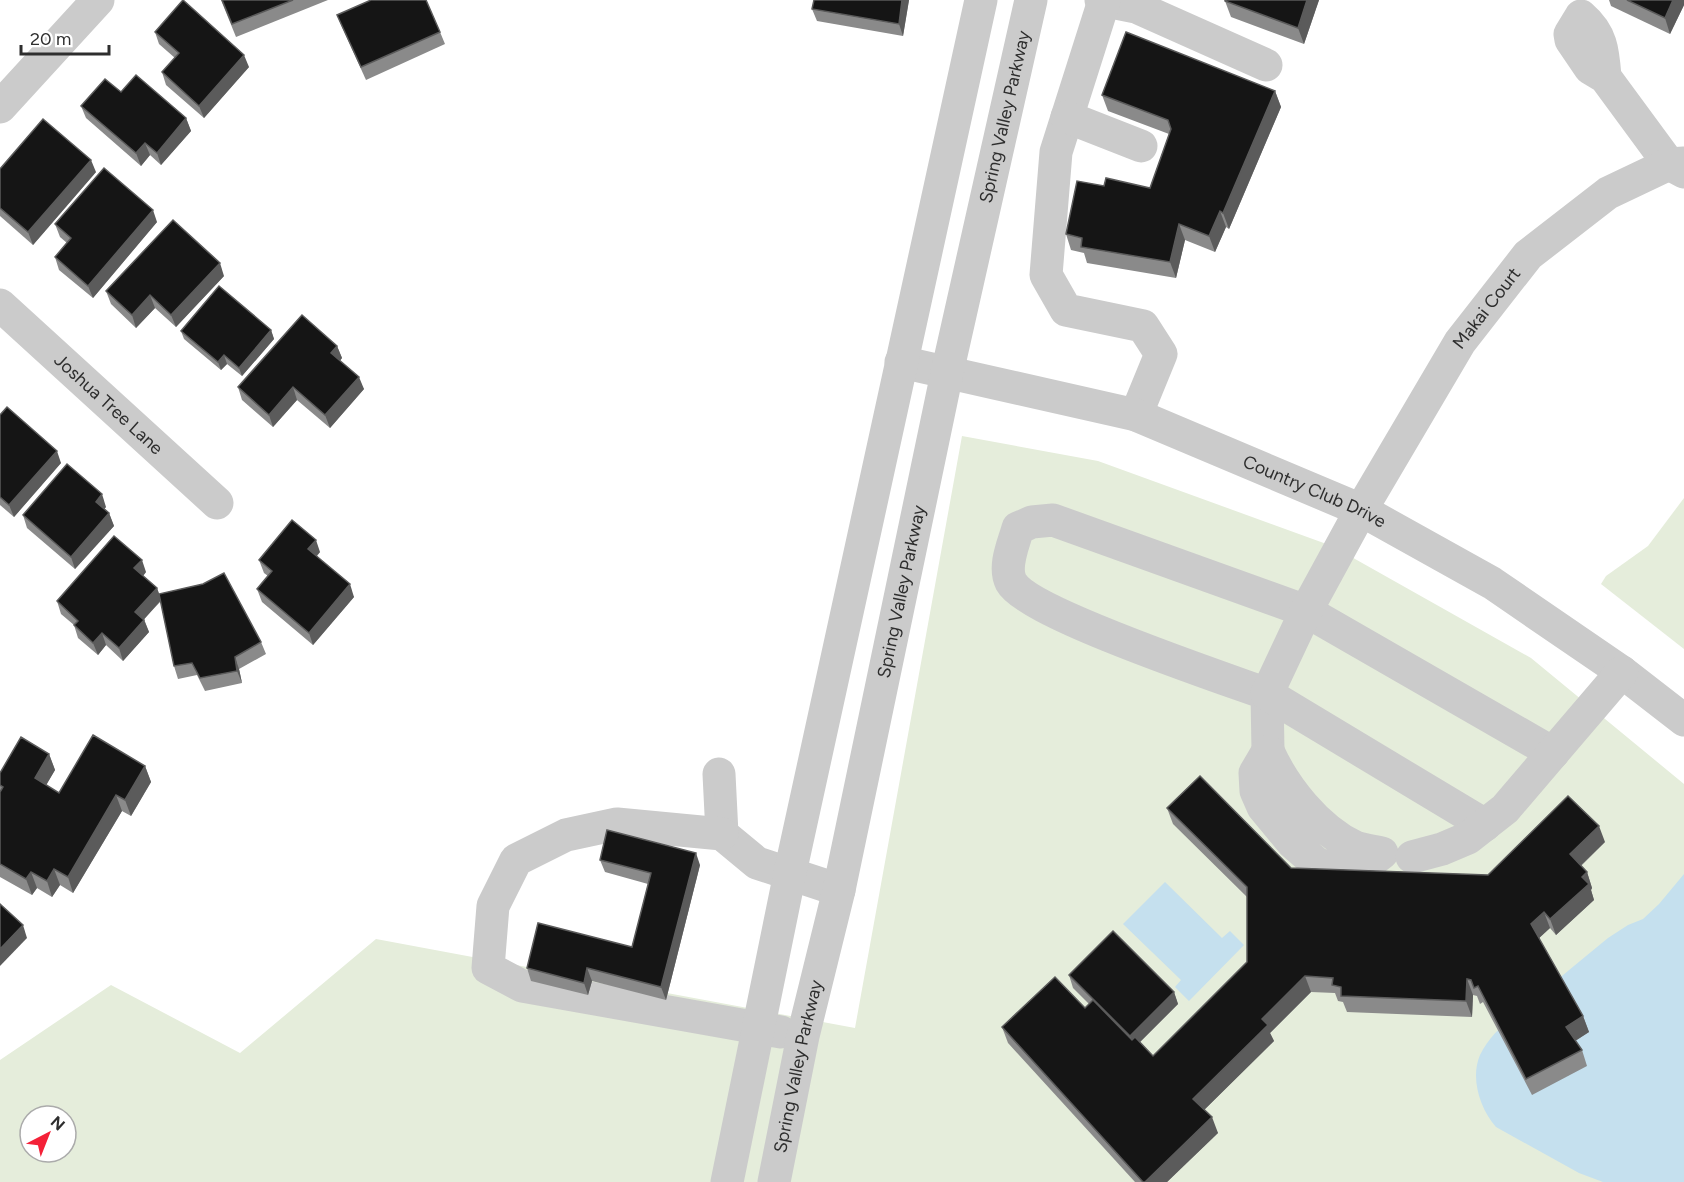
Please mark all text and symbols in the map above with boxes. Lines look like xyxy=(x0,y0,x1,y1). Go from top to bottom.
scale bar xyxy=(21,18,110,56)
text: 20 m xyxy=(30,28,71,50)
street label: Spring Valley Parkway xyxy=(975,28,1035,205)
street label: Makai Court xyxy=(1448,263,1525,353)
street label: Joshua Tree Lane xyxy=(50,349,168,459)
street label: Country Club Drive xyxy=(1240,450,1390,533)
street label: Spring Valley Parkway xyxy=(873,503,930,680)
street label: Spring Valley Parkway xyxy=(769,977,828,1155)
north arrow xyxy=(18,1104,78,1164)
text: N xyxy=(47,1112,69,1134)

